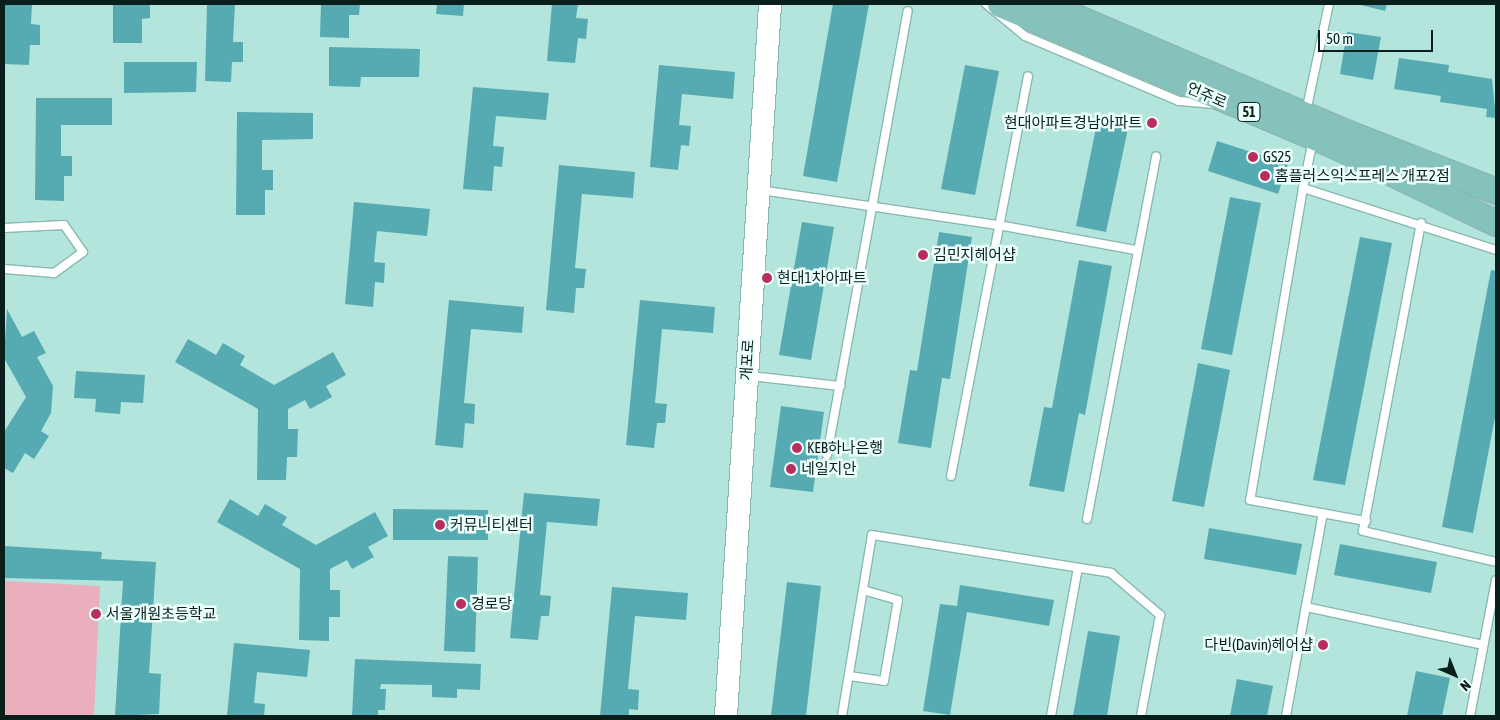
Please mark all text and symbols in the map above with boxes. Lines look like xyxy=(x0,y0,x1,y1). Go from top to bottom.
scale bar xyxy=(1320,20,1435,52)
text: 50 m xyxy=(1326,30,1353,47)
street label: 언주로 xyxy=(1184,79,1230,111)
road number: 51 xyxy=(1236,100,1262,124)
place label: 현대아파트경남아파트 xyxy=(1004,114,1142,132)
marker: 현대아파트경남아파트 xyxy=(1146,117,1158,129)
place label: GS25 xyxy=(1263,148,1291,166)
marker: GS25 xyxy=(1247,151,1259,163)
place label: 홈플러스익스프레스 개포2점 xyxy=(1275,167,1450,185)
marker: 홈플러스익스프레스 개포2점 xyxy=(1259,170,1271,182)
place label: 김민지헤어샵 xyxy=(933,246,1016,264)
marker: 김민지헤어샵 xyxy=(917,249,929,261)
place label: 현대1차아파트 xyxy=(777,269,867,287)
marker: 현대1차아파트 xyxy=(761,272,773,284)
street label: 개포로 xyxy=(737,339,757,381)
place label: KEB하나은행 xyxy=(807,439,883,457)
marker: KEB하나은행 xyxy=(791,442,803,454)
place label: 네일지안 xyxy=(801,460,856,478)
marker: 네일지안 xyxy=(785,463,797,475)
place label: 커뮤니티센터 xyxy=(450,516,533,534)
marker: 커뮤니티센터 xyxy=(434,519,446,531)
place label: 경로당 xyxy=(471,595,512,613)
marker: 경로당 xyxy=(455,598,467,610)
place label: 서울개원초등학교 xyxy=(106,605,216,623)
marker: 서울개원초등학교 xyxy=(90,608,102,620)
place label: 다빈(Davin)헤어샵 xyxy=(1205,636,1313,654)
marker: 다빈(Davin)헤어샵 xyxy=(1317,639,1329,651)
north arrow xyxy=(1430,650,1480,700)
text: N xyxy=(1457,677,1474,694)

